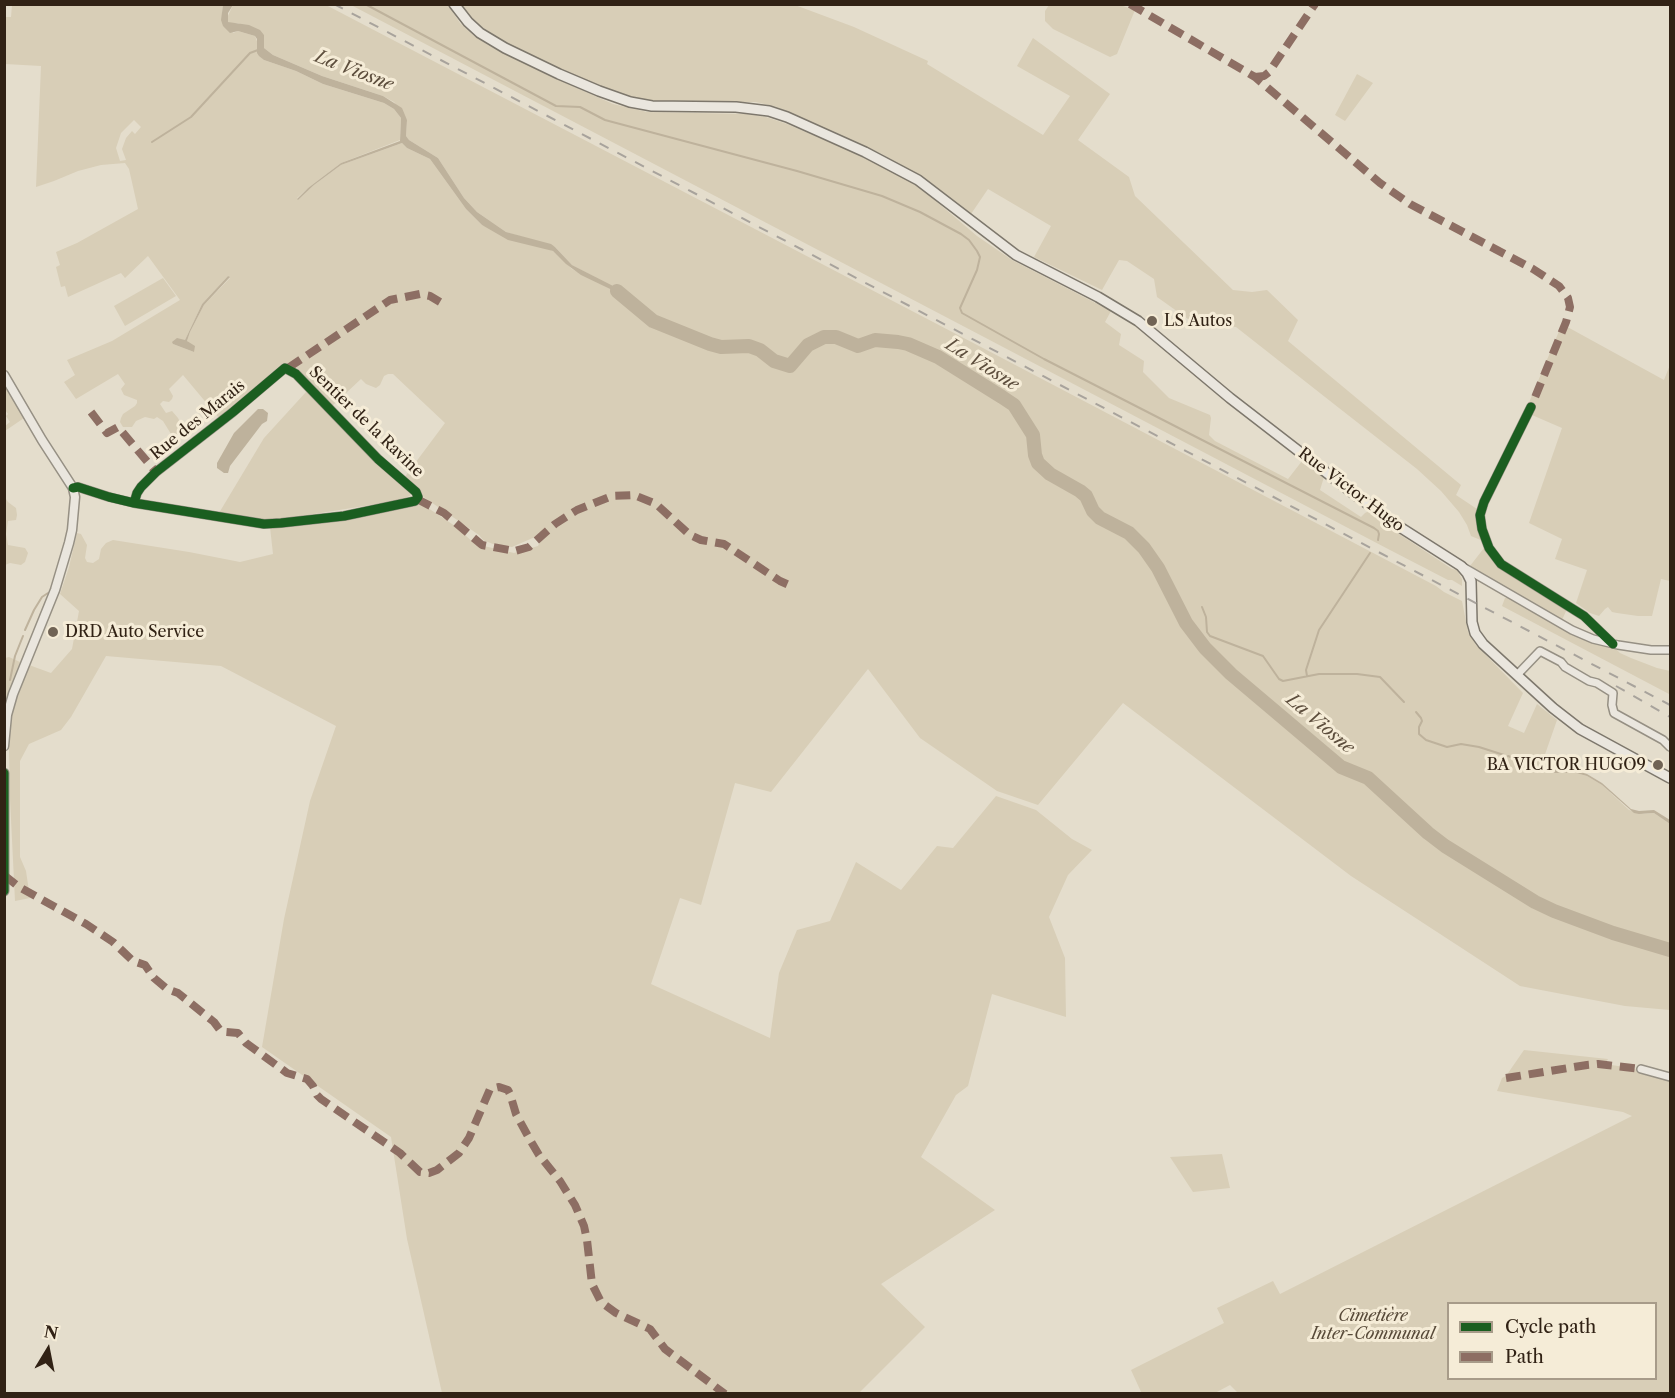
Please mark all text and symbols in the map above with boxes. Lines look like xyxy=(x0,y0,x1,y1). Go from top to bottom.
water label: La Viosne xyxy=(312,46,396,96)
place label: LS Autos xyxy=(1164,311,1232,331)
marker: LS Autos xyxy=(1145,314,1159,328)
water label: La Viosne xyxy=(941,334,1023,396)
street label: Sentier de la Ravine xyxy=(305,362,427,482)
street label: Rue des Marais xyxy=(147,376,249,464)
street label: Rue Victor Hugo xyxy=(1294,444,1408,536)
place label: DRD Auto Service xyxy=(65,622,204,642)
marker: DRD Auto Service xyxy=(46,625,60,639)
water label: La Viosne xyxy=(1282,689,1358,759)
place label: BA VICTOR HUGO9 xyxy=(1487,755,1646,775)
marker: BA VICTOR HUGO9 xyxy=(1651,758,1665,772)
legend xyxy=(1447,1302,1657,1380)
park label: Cimetière Inter-Communal xyxy=(1311,1306,1435,1344)
text: Cycle path xyxy=(1505,1316,1596,1338)
north arrow xyxy=(18,1320,78,1380)
text: N xyxy=(43,1321,60,1343)
text: Path xyxy=(1505,1346,1544,1368)

